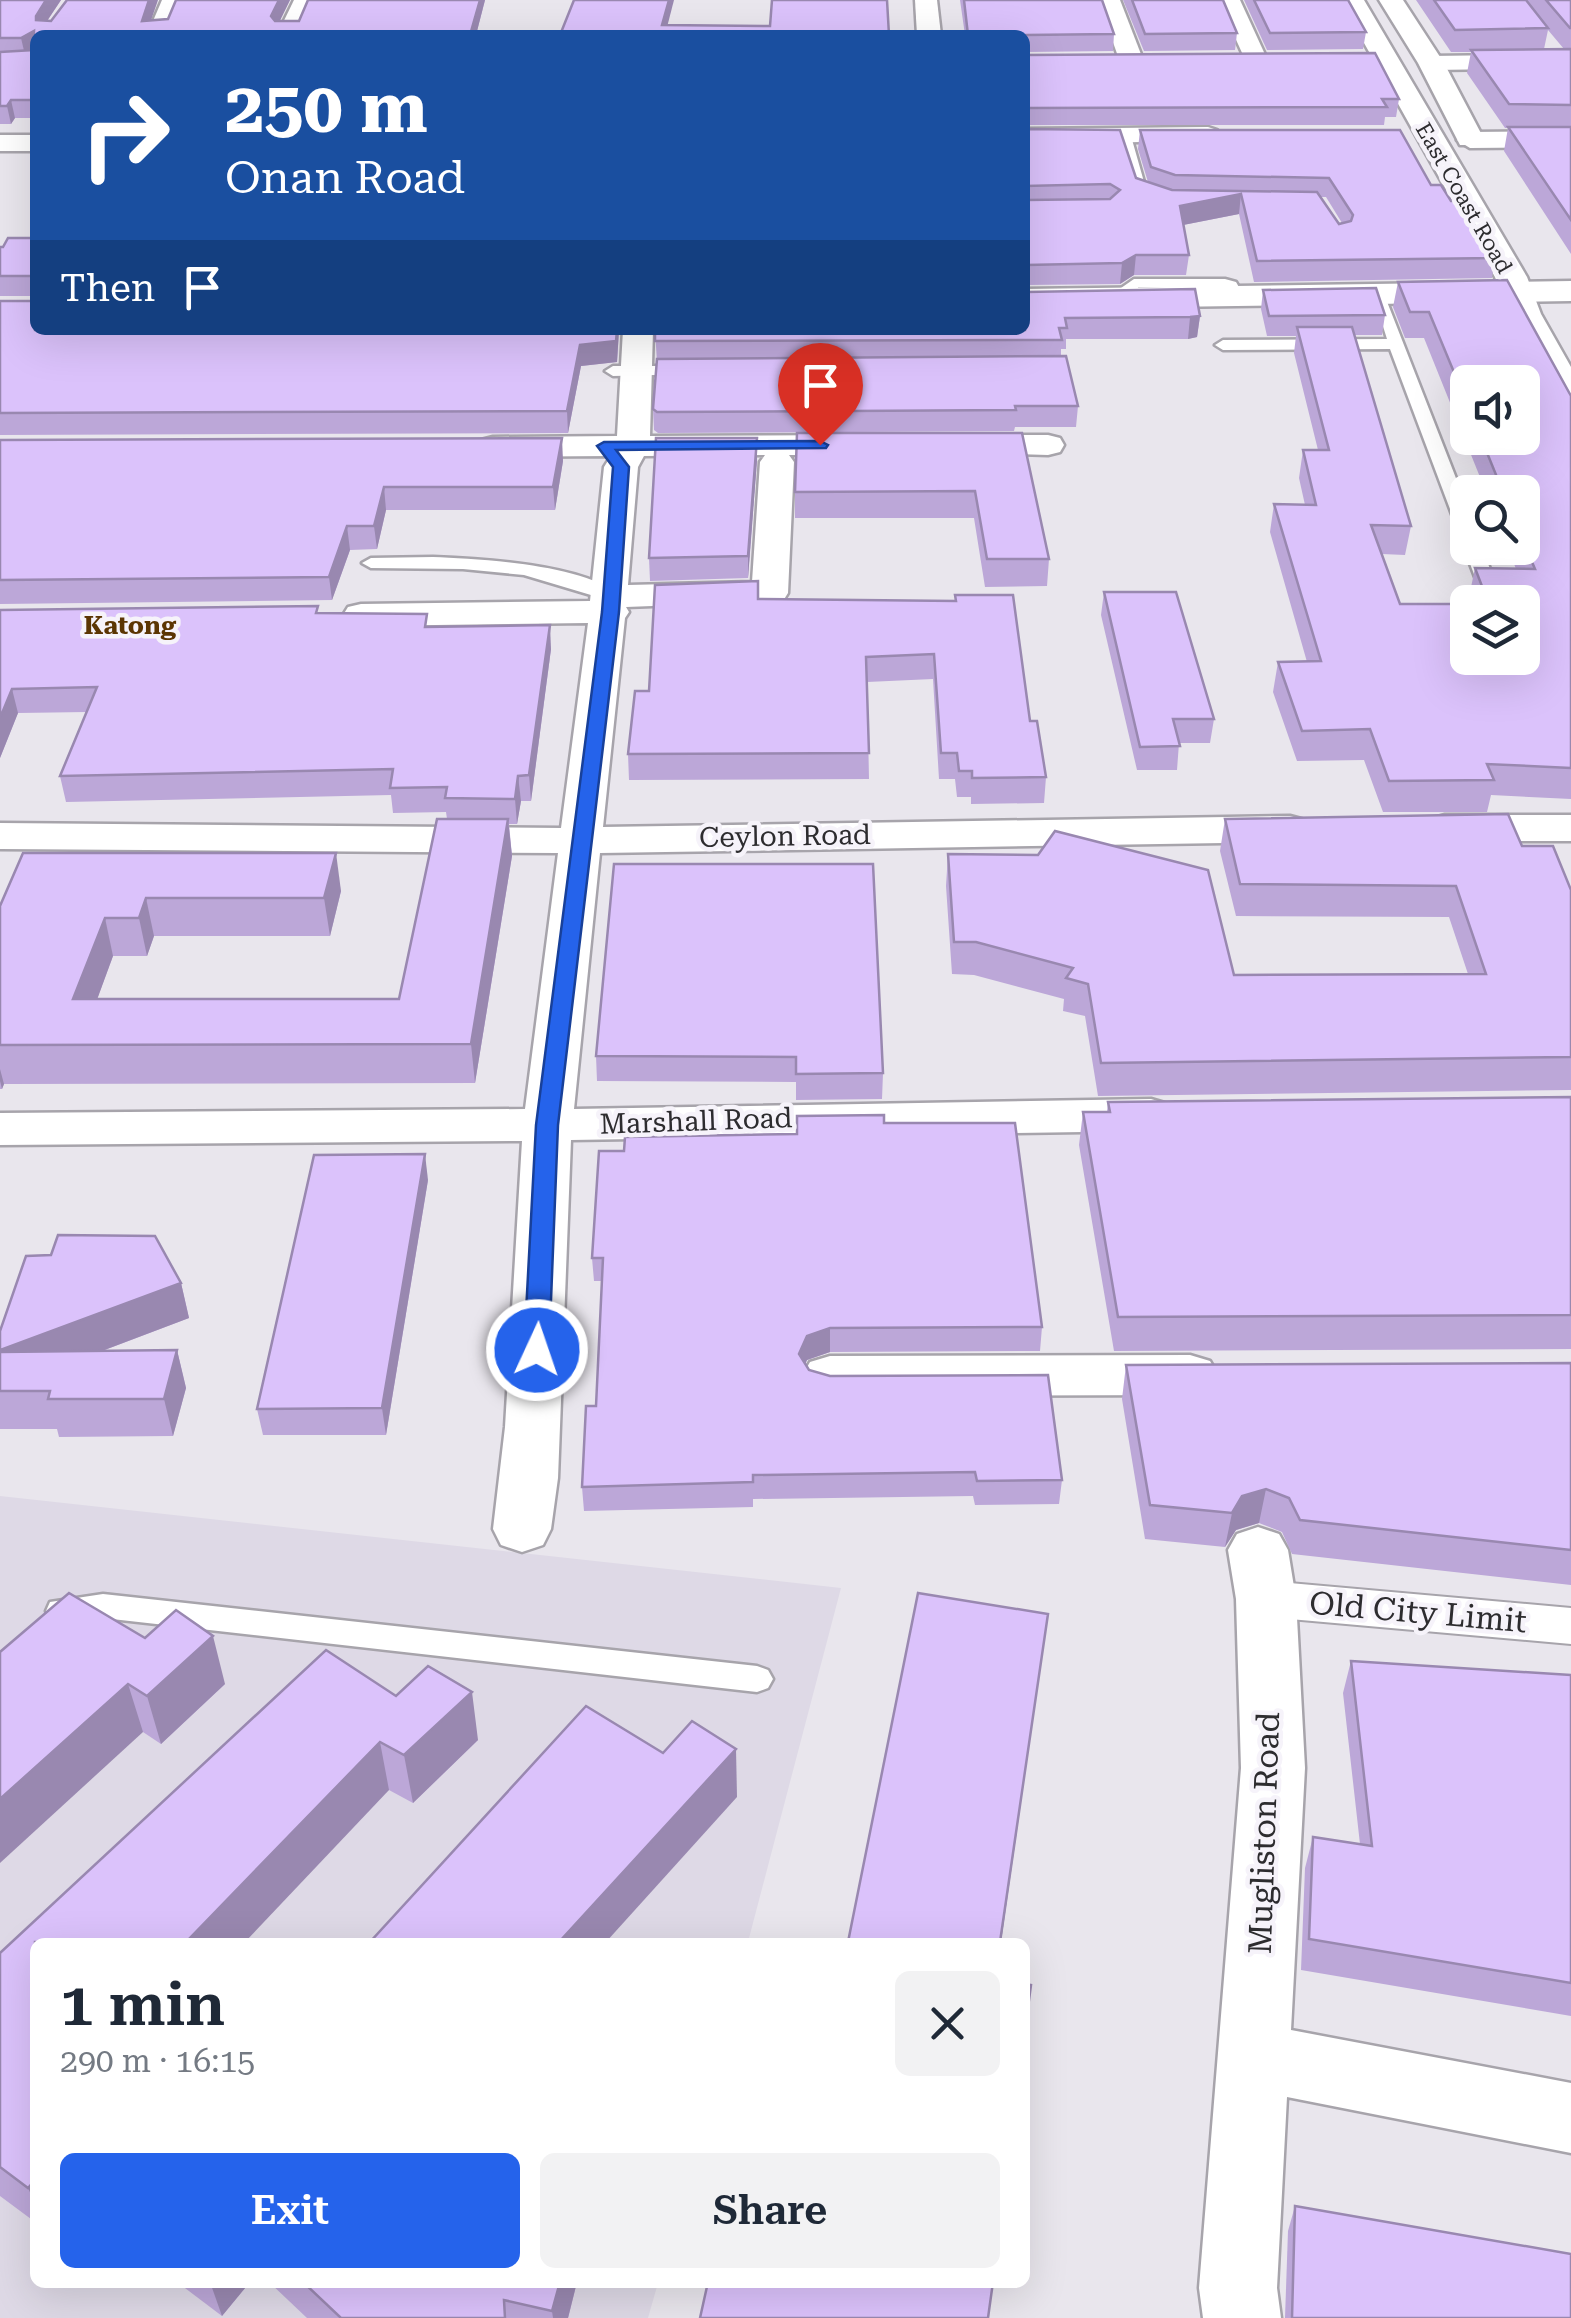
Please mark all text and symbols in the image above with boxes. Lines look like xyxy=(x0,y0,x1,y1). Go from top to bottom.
text: 250 m xyxy=(225,67,428,149)
icon: right xyxy=(60,70,190,200)
street label: East Coast Road xyxy=(1411,118,1517,278)
text: Onan Road xyxy=(225,151,465,204)
icon: arrive xyxy=(175,260,230,315)
text: Then xyxy=(60,266,155,310)
pin xyxy=(778,343,863,446)
icon: arrive xyxy=(793,358,848,413)
map controls xyxy=(1450,365,1540,675)
button: sound xyxy=(1450,365,1540,455)
button: search xyxy=(1450,475,1540,565)
button: layers xyxy=(1450,585,1540,675)
district label: Katong xyxy=(84,611,177,640)
street label: Ceylon Road xyxy=(699,818,871,854)
street label: Marshall Road xyxy=(599,1101,793,1141)
position arrow xyxy=(485,1298,589,1402)
street label: Old City Limit xyxy=(1308,1584,1528,1640)
street label: Mugliston Road xyxy=(1241,1711,1287,1955)
text: 1 min xyxy=(60,1969,225,2040)
button: close xyxy=(895,1971,1000,2076)
text: 290 m · 16:15 xyxy=(60,2042,255,2080)
button: Exit xyxy=(60,2153,520,2268)
button: Share xyxy=(540,2153,1000,2268)

